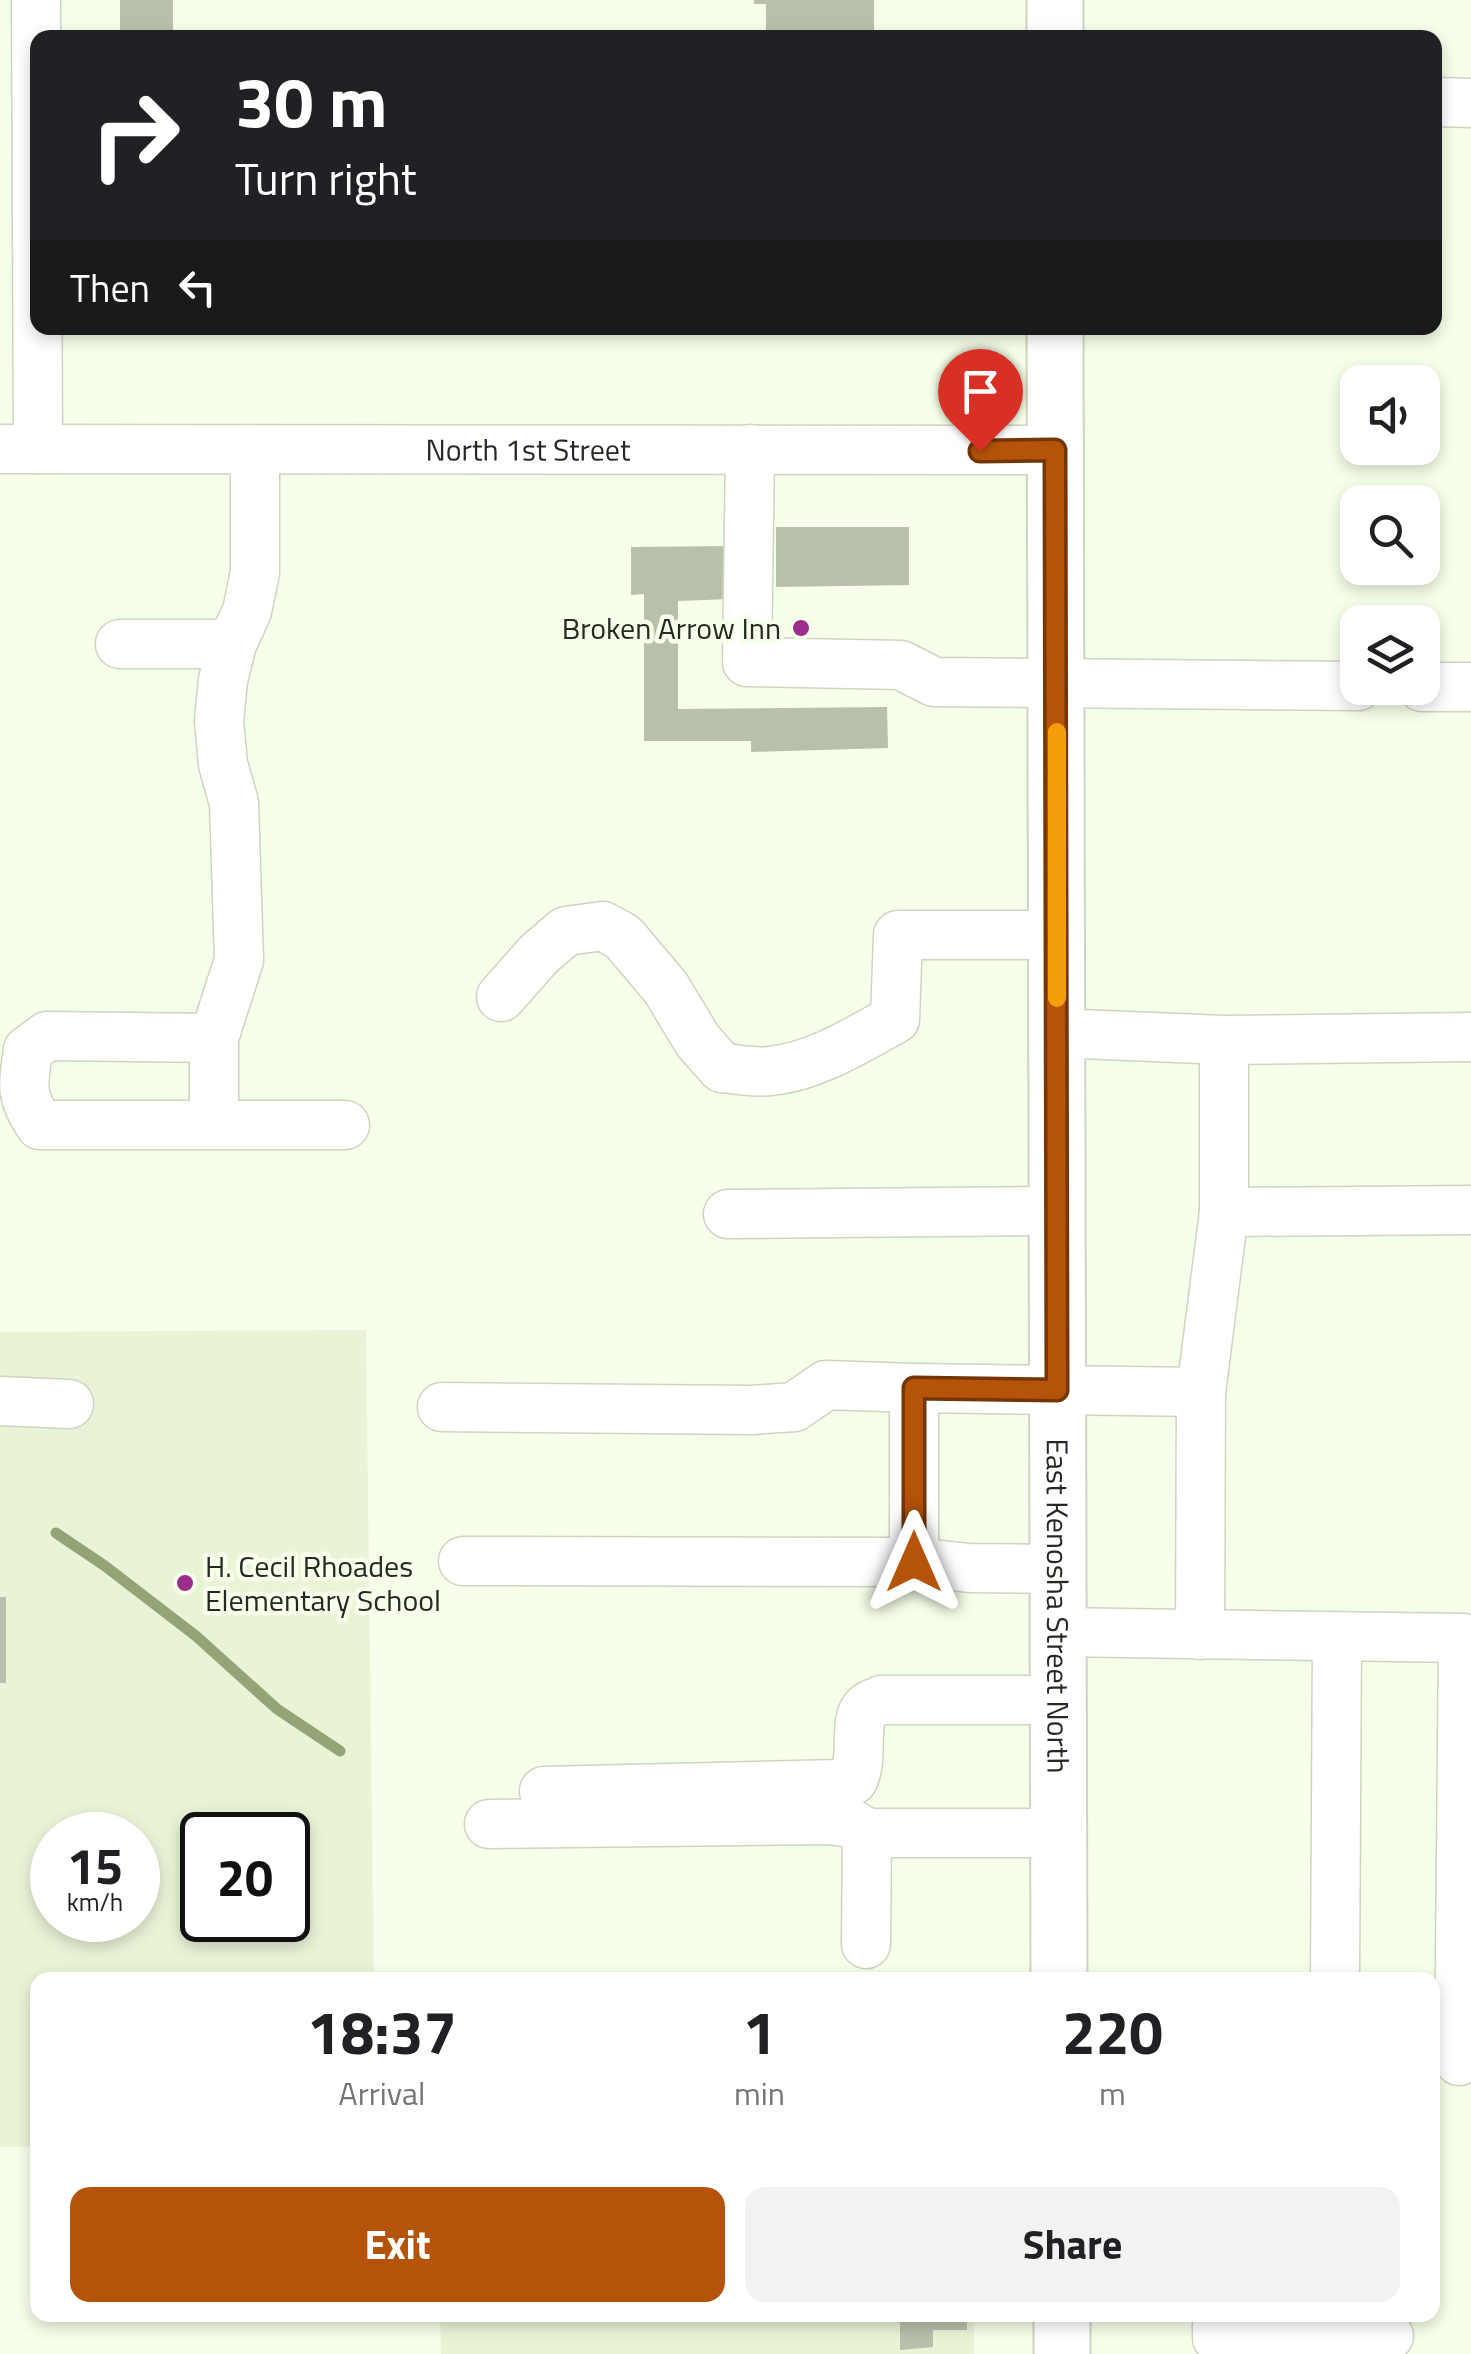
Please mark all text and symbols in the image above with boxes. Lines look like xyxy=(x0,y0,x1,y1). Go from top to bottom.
text: 30 m xyxy=(235,48,388,154)
icon: right xyxy=(70,70,200,200)
text: Turn right xyxy=(235,144,417,212)
text: Then xyxy=(70,259,150,317)
icon: left xyxy=(170,260,225,315)
pin xyxy=(938,349,1023,452)
icon: arrive xyxy=(953,364,1008,419)
map controls xyxy=(1340,365,1440,705)
button: sound xyxy=(1340,365,1440,465)
street label: North 1st Street xyxy=(426,426,631,473)
button: search xyxy=(1340,485,1440,585)
place label: Broken Arrow Inn xyxy=(562,605,781,651)
button: layers xyxy=(1340,605,1440,705)
marker: Broken Arrow Inn xyxy=(790,617,812,639)
street label: East Kenosha Street North xyxy=(1035,1438,1082,1774)
position arrow xyxy=(862,1510,966,1614)
place label: H. Cecil Rhoades Elementary School xyxy=(205,1543,441,1623)
marker: H. Cecil Rhoades Elementary School xyxy=(174,1572,196,1594)
speed limit sign: 20 xyxy=(180,1812,310,1942)
text: 15 xyxy=(67,1827,123,1903)
text: km/h xyxy=(67,1883,123,1921)
text: 18:37 xyxy=(307,1986,457,2077)
text: 1 xyxy=(743,1986,776,2077)
text: 220 xyxy=(1062,1986,1163,2077)
text: Arrival xyxy=(339,2069,425,2117)
text: min xyxy=(734,2069,785,2117)
text: m xyxy=(1099,2069,1126,2117)
button: Exit xyxy=(70,2187,725,2302)
button: Share xyxy=(745,2187,1400,2302)

